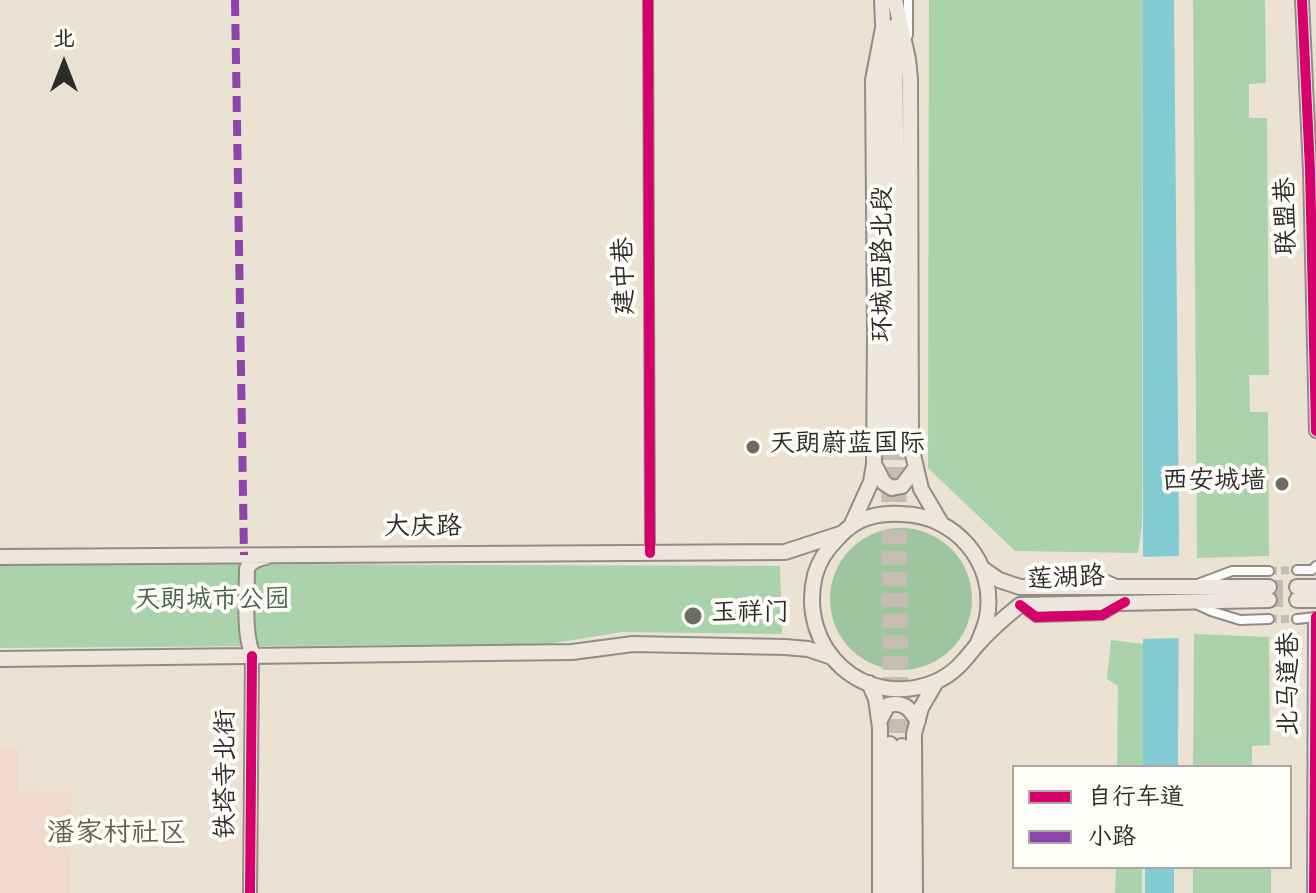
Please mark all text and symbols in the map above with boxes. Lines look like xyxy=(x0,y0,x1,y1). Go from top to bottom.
text: 北 xyxy=(53,22,75,57)
north arrow xyxy=(24,24,104,104)
street label: 联盟巷 xyxy=(1273,177,1305,255)
street label: 环城西路北段 xyxy=(870,186,902,342)
street label: 建中巷 xyxy=(611,237,643,315)
place label: 天朗蔚蓝国际 xyxy=(769,431,925,463)
marker: 天朗蔚蓝国际 xyxy=(744,438,762,456)
place label: 西安城墙 xyxy=(1162,468,1266,500)
marker: 西安城墙 xyxy=(1273,475,1291,493)
street label: 大庆路 xyxy=(384,514,462,546)
street label: 莲湖路 xyxy=(1026,563,1106,599)
park label: 天朗城市公园 xyxy=(134,587,290,619)
place label: 玉祥门 xyxy=(711,600,789,632)
marker: 玉祥门 xyxy=(682,605,704,627)
street label: 北马道巷 xyxy=(1276,632,1308,736)
street label: 铁塔寺北街 xyxy=(213,709,245,839)
legend xyxy=(1012,765,1292,869)
text: 自行车道 xyxy=(1088,778,1184,817)
text: 小路 xyxy=(1088,818,1136,857)
district label: 潘家村社区 xyxy=(47,819,187,853)

